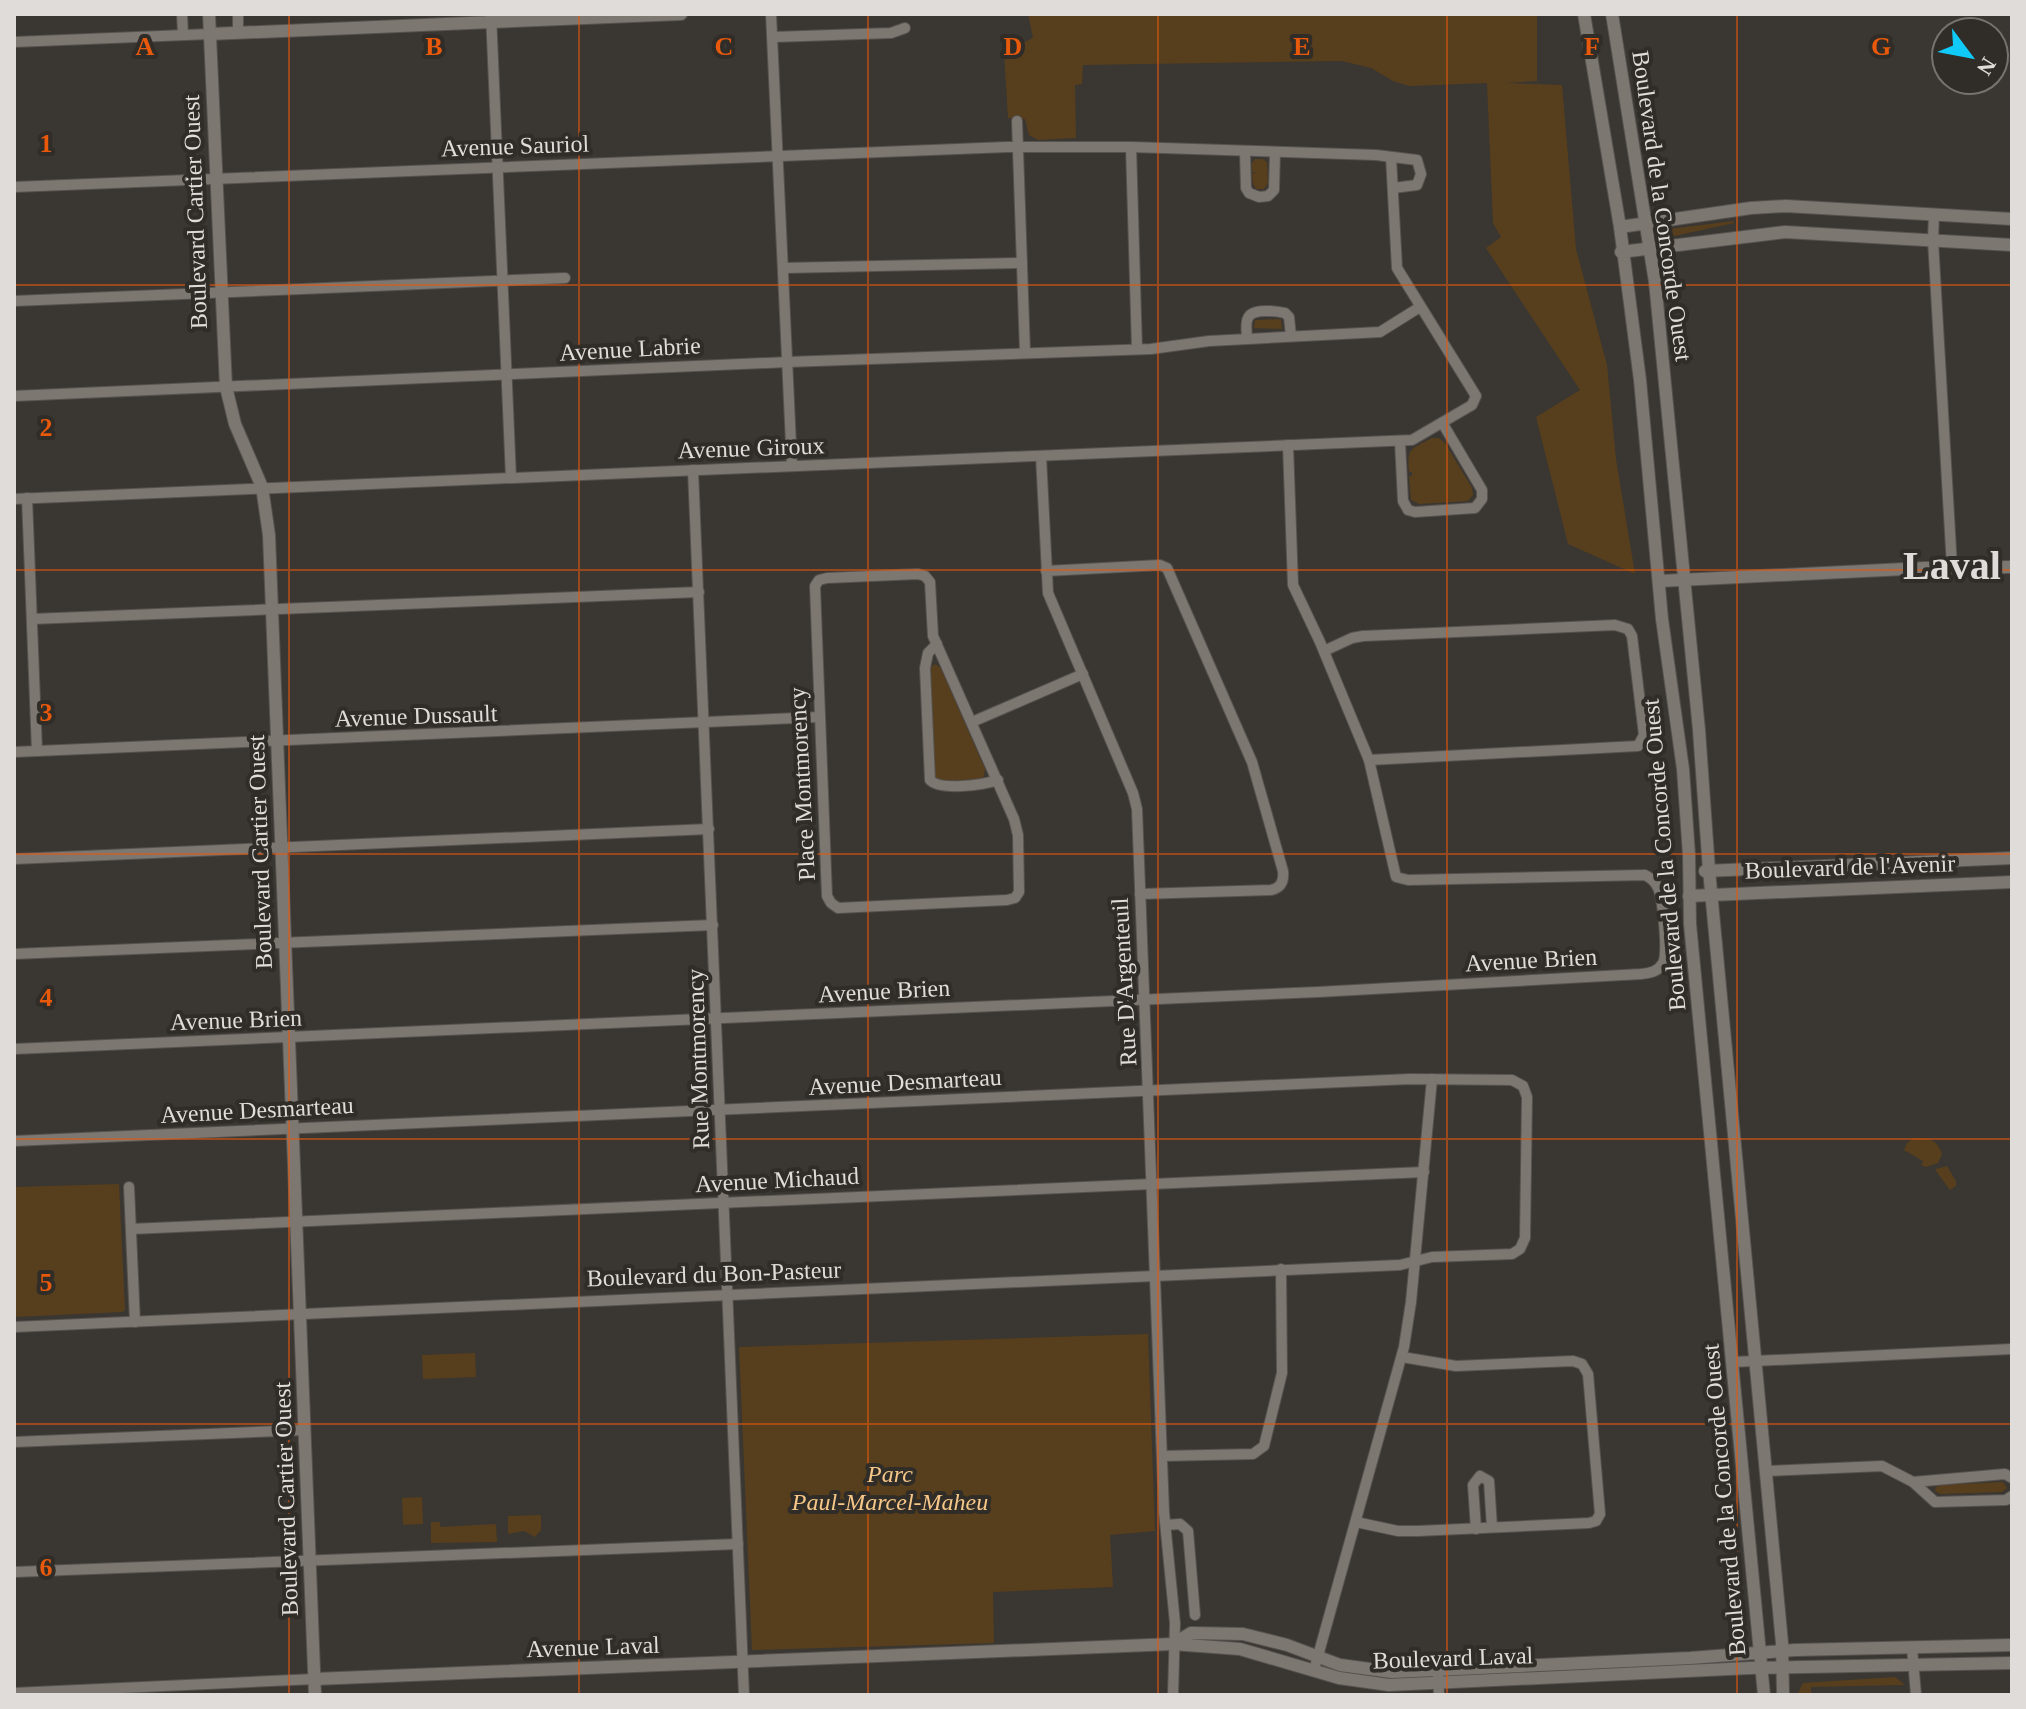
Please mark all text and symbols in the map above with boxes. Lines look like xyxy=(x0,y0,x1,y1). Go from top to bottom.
north arrow xyxy=(1930,16,2010,96)
text: A xyxy=(136,32,155,61)
text: B xyxy=(425,32,443,61)
text: C xyxy=(715,32,733,61)
text: D xyxy=(1004,32,1022,61)
text: E xyxy=(1293,32,1311,61)
text: F xyxy=(1584,32,1600,61)
text: G xyxy=(1871,32,1891,61)
street label: Boulevard de la Concorde Ouest xyxy=(1627,49,1697,363)
text: N xyxy=(1972,53,2001,80)
street label: Boulevard Cartier Ouest xyxy=(178,94,212,330)
text: 1 xyxy=(40,129,53,158)
street label: Avenue Sauriol xyxy=(440,130,590,162)
street label: Avenue Labrie xyxy=(559,332,701,366)
text: 2 xyxy=(40,413,53,442)
street label: Avenue Giroux xyxy=(677,432,825,464)
district label: Laval xyxy=(1903,543,2001,588)
street label: Place Montmorency xyxy=(784,686,820,882)
text: 3 xyxy=(40,698,53,727)
street label: Boulevard de la Concorde Ouest xyxy=(1637,698,1691,1012)
street label: Avenue Dussault xyxy=(334,700,498,732)
street label: Boulevard Cartier Ouest xyxy=(243,734,277,970)
street label: Boulevard de l'Avenir xyxy=(1744,850,1956,884)
street label: Rue D'Argenteuil xyxy=(1107,897,1141,1067)
street label: Avenue Brien xyxy=(1464,944,1598,976)
street label: Rue Montmorency xyxy=(682,968,714,1150)
street label: Avenue Brien xyxy=(817,975,951,1007)
text: 4 xyxy=(40,983,53,1012)
street label: Avenue Brien xyxy=(169,1005,303,1035)
street label: Avenue Desmarteau xyxy=(808,1064,1002,1100)
street label: Avenue Desmarteau xyxy=(160,1092,354,1128)
street label: Avenue Michaud xyxy=(694,1163,860,1197)
street label: Boulevard du Bon-Pasteur xyxy=(586,1257,842,1291)
text: 5 xyxy=(40,1268,53,1297)
street label: Boulevard de la Concorde Ouest xyxy=(1697,1343,1751,1657)
street label: Boulevard Cartier Ouest xyxy=(269,1381,303,1617)
park label: Parc Paul-Marcel-Maheu xyxy=(791,1461,988,1515)
text: 6 xyxy=(40,1553,53,1582)
street label: Avenue Laval xyxy=(526,1632,660,1662)
street label: Boulevard Laval xyxy=(1372,1642,1534,1674)

